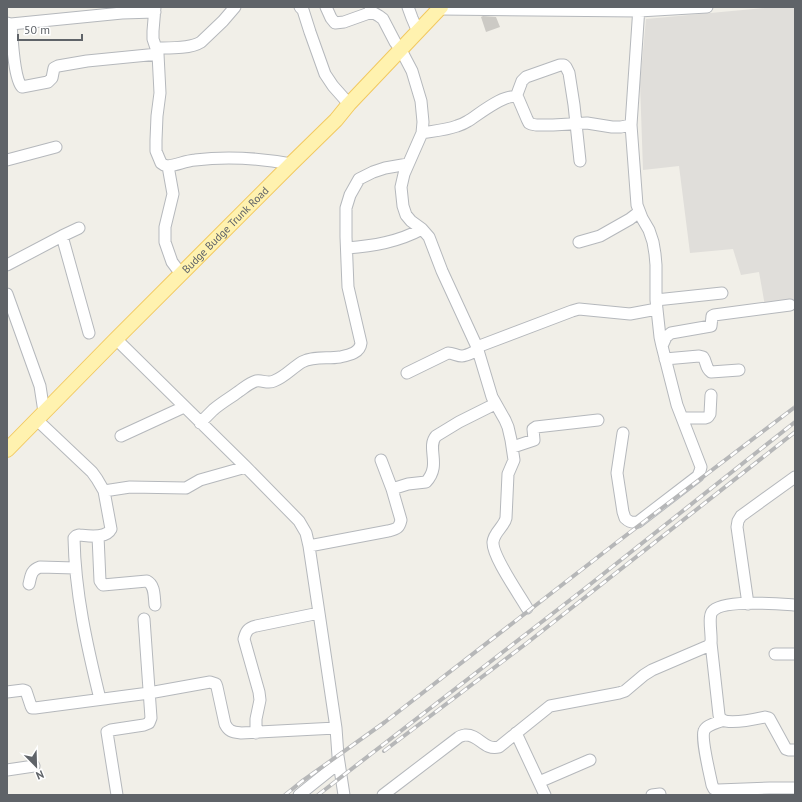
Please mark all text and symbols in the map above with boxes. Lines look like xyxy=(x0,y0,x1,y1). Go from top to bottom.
scale bar xyxy=(18,16,82,42)
text: 50 m xyxy=(24,22,50,37)
street label: Budge Budge Trunk Road xyxy=(179,183,272,276)
north arrow xyxy=(16,746,56,786)
text: N xyxy=(34,767,46,783)

